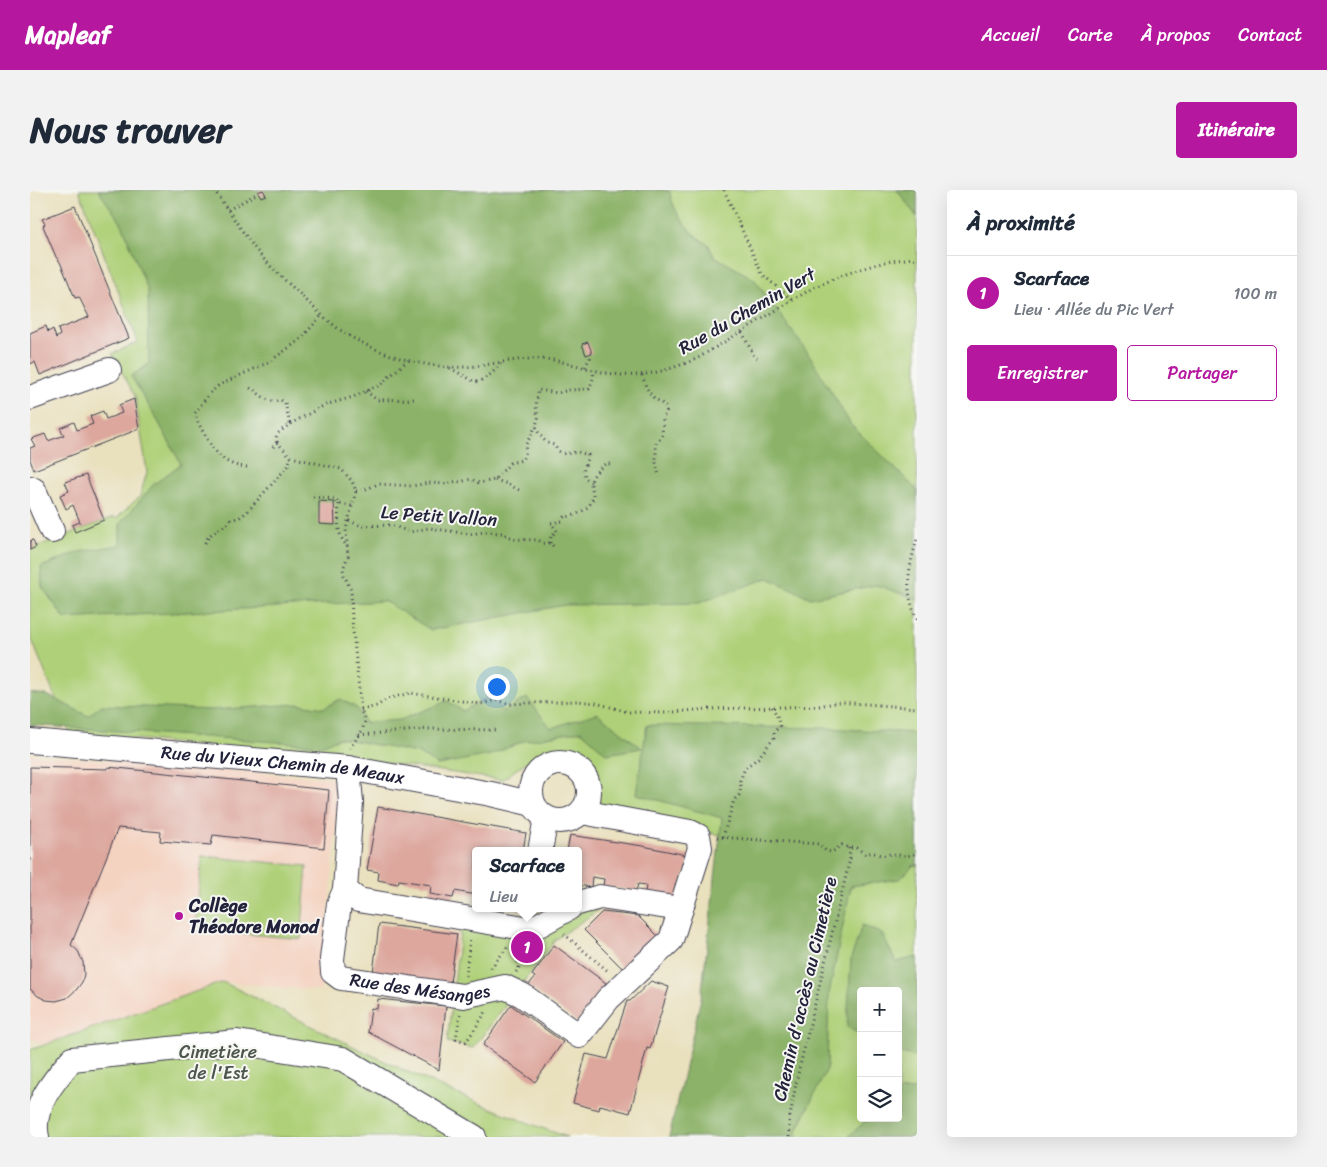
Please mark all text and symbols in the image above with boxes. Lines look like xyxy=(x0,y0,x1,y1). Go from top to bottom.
text: Mapleaf xyxy=(25,14,111,56)
text: Accueil xyxy=(981,19,1040,51)
text: Carte xyxy=(1068,19,1113,51)
text: À propos xyxy=(1141,19,1210,51)
text: Contact xyxy=(1238,19,1302,51)
text: Nous trouver xyxy=(30,99,230,161)
button: Itinéraire xyxy=(1176,102,1297,158)
text: À proximité xyxy=(967,204,1075,242)
street label: Rue du Chemin Vert xyxy=(672,258,822,363)
text: Scarface xyxy=(1014,262,1089,295)
text: 1 xyxy=(980,279,986,308)
text: 100 m xyxy=(1233,279,1277,308)
text: Lieu · Allée du Pic Vert xyxy=(1014,295,1174,324)
button: Enregistrer xyxy=(967,345,1117,401)
button: Partager xyxy=(1127,345,1277,401)
street label: Le Petit Vallon xyxy=(380,496,498,536)
your location xyxy=(484,674,510,700)
street label: Rue du Vieux Chemin de Meaux xyxy=(160,736,408,794)
popup xyxy=(472,847,582,912)
text: Scarface xyxy=(489,849,565,882)
street label: Chemin d'accès au Cimetière xyxy=(764,873,846,1104)
text: Lieu xyxy=(489,882,518,911)
place label: Collège Théodore Monod xyxy=(188,890,320,943)
marker: Collège Théodore Monod xyxy=(173,910,185,922)
pin: 1 xyxy=(511,928,543,966)
street label: Rue des Mésanges xyxy=(348,964,494,1012)
map controls xyxy=(857,987,902,1122)
button: + xyxy=(857,987,902,1032)
button: − xyxy=(857,1032,902,1077)
park label: Cimetière de l'Est xyxy=(179,1036,257,1089)
button: layers xyxy=(857,1077,902,1122)

